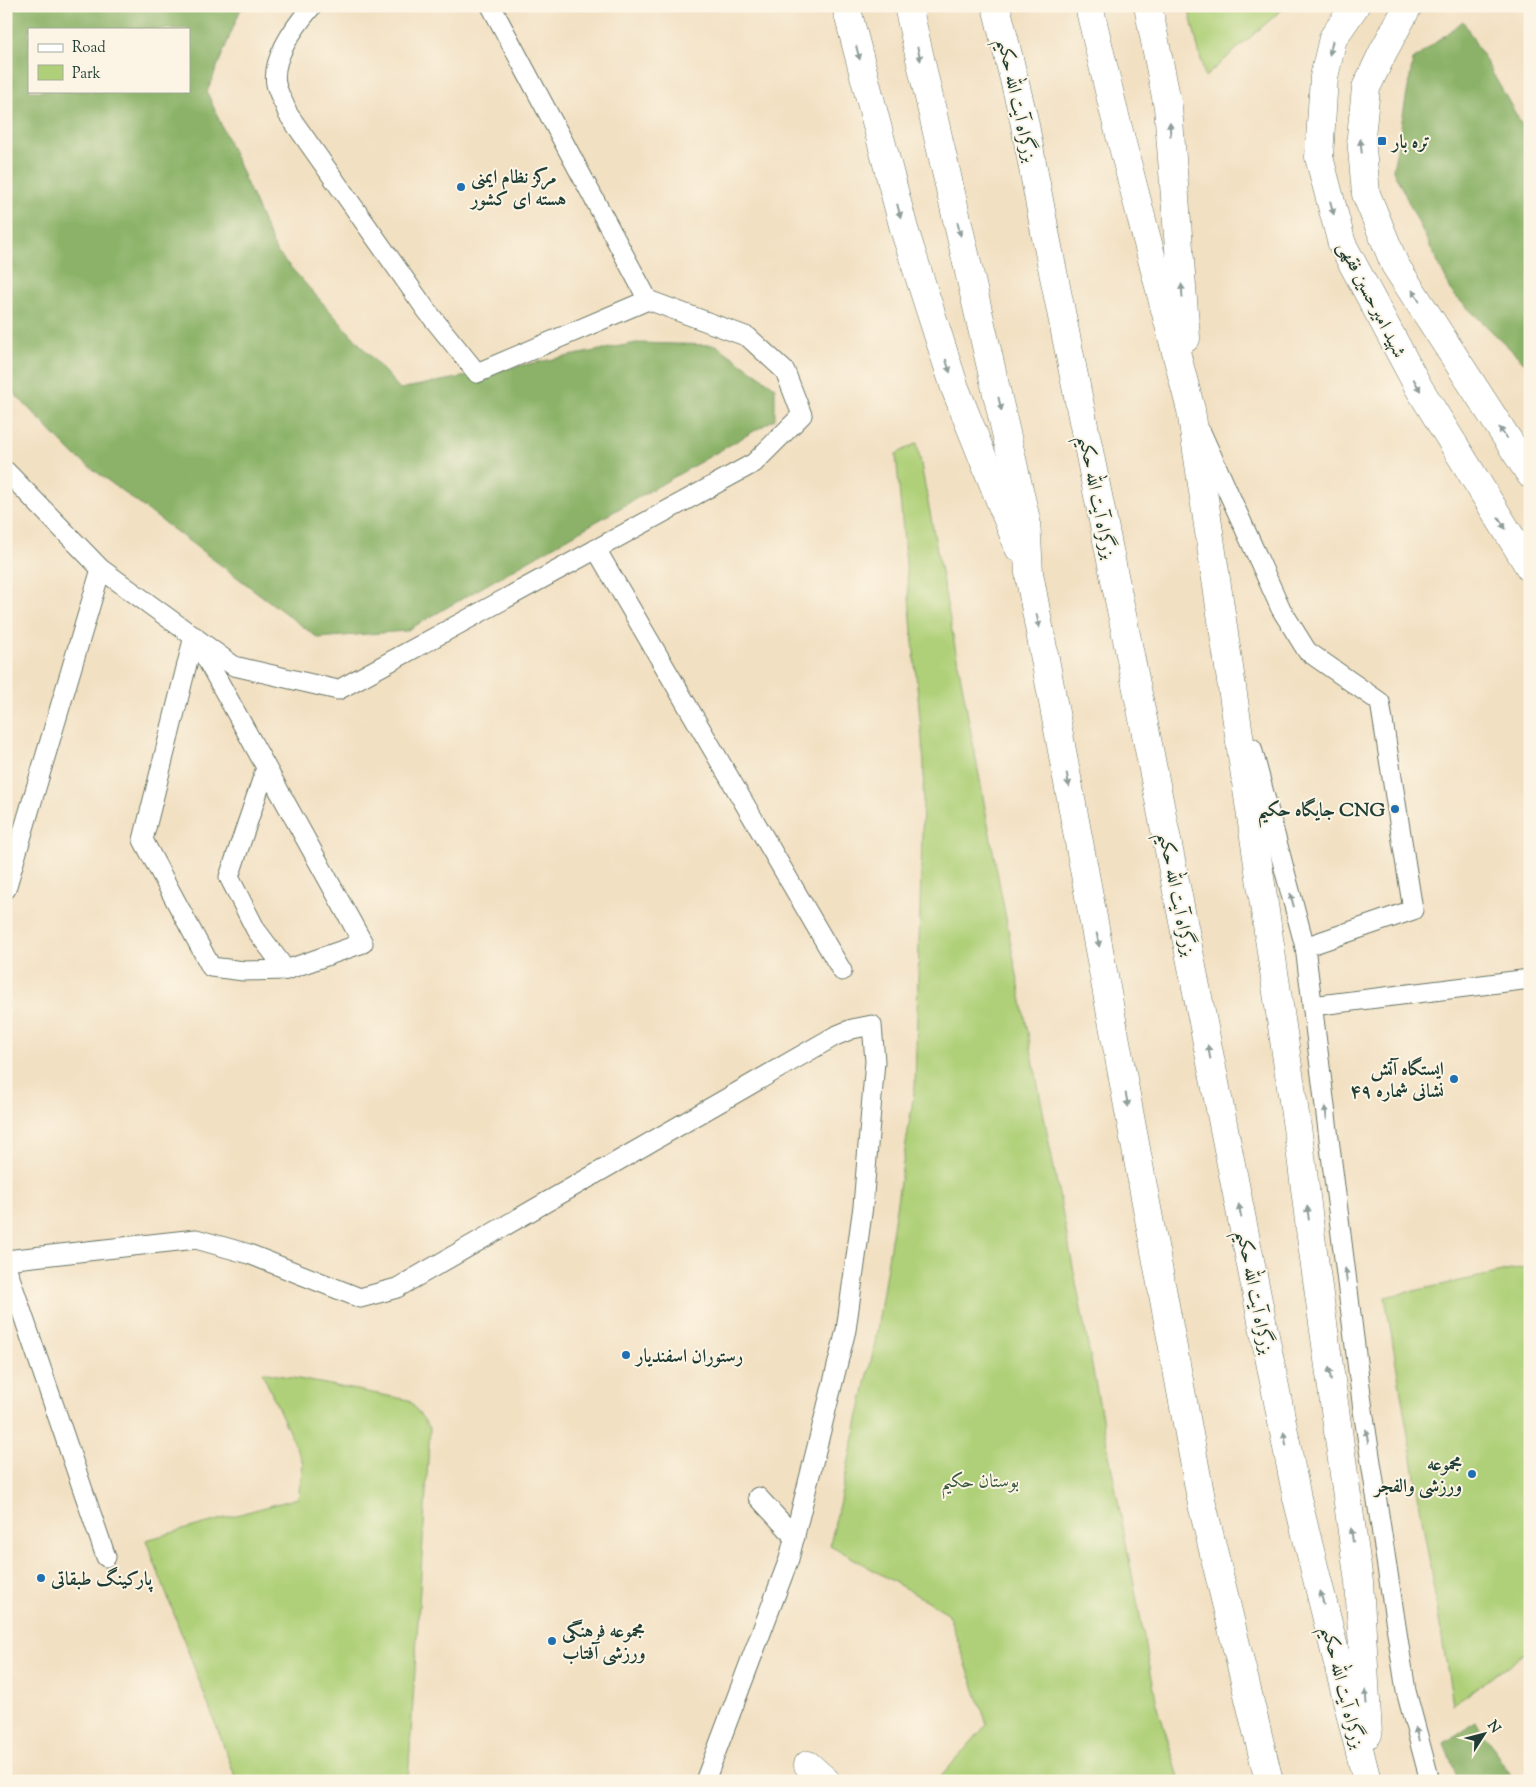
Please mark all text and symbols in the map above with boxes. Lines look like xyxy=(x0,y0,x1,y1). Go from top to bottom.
legend xyxy=(28,28,190,92)
street label: بزرگراه آیت الله حکیم xyxy=(985,35,1045,167)
text: Road xyxy=(72,38,106,59)
one-way arrow xyxy=(1327,40,1335,56)
one-way arrow xyxy=(854,46,862,61)
one-way arrow xyxy=(915,46,923,61)
text: Park xyxy=(72,64,101,85)
one-way arrow xyxy=(1165,121,1173,137)
place label: تره بار xyxy=(1390,130,1430,157)
marker: تره بار xyxy=(1376,135,1388,147)
one-way arrow xyxy=(1357,137,1365,153)
place label: مرکز نظام ایمنی هسته ای کشور xyxy=(469,165,566,214)
marker: مرکز نظام ایمنی هسته ای کشور xyxy=(455,181,467,193)
one-way arrow xyxy=(1329,200,1337,215)
one-way arrow xyxy=(895,203,903,218)
one-way arrow xyxy=(955,222,963,237)
street label: شهید امیرحسین فقهی xyxy=(1330,237,1412,363)
one-way arrow xyxy=(1178,283,1186,299)
one-way arrow xyxy=(1411,290,1420,303)
one-way arrow xyxy=(944,358,952,373)
one-way arrow xyxy=(1413,378,1422,392)
one-way arrow xyxy=(996,397,1004,412)
one-way arrow xyxy=(1499,426,1508,440)
street label: بزرگراه آیت الله حکیم xyxy=(1066,432,1124,563)
one-way arrow xyxy=(1498,517,1507,530)
one-way arrow xyxy=(1034,613,1042,628)
one-way arrow xyxy=(1064,773,1072,789)
place label: جایگاه حکیم CNG xyxy=(1257,797,1385,828)
marker: جایگاه حکیم CNG xyxy=(1389,803,1401,815)
street label: بزرگراه آیت الله حکیم xyxy=(1146,829,1204,960)
one-way arrow xyxy=(1288,893,1296,908)
one-way arrow xyxy=(1094,933,1102,949)
one-way arrow xyxy=(1205,1044,1213,1059)
place label: ایستگاه آتش نشانی شماره ۴۹ xyxy=(1350,1056,1444,1106)
marker: ایستگاه آتش نشانی شماره ۴۹ xyxy=(1448,1073,1460,1085)
one-way arrow xyxy=(1124,1092,1132,1108)
one-way arrow xyxy=(1322,1105,1330,1121)
one-way arrow xyxy=(1236,1203,1244,1219)
one-way arrow xyxy=(1304,1205,1312,1221)
street label: بزرگراه آیت الله حکیم xyxy=(1224,1227,1282,1358)
one-way arrow xyxy=(1342,1266,1350,1282)
place label: رستوران اسفندیار xyxy=(634,1344,744,1371)
marker: رستوران اسفندیار xyxy=(620,1349,632,1361)
one-way arrow xyxy=(1326,1366,1334,1382)
one-way arrow xyxy=(1362,1427,1370,1443)
one-way arrow xyxy=(1281,1431,1289,1447)
place label: مجموعه ورزشی والفجر xyxy=(1372,1452,1462,1501)
marker: مجموعه ورزشی والفجر xyxy=(1466,1468,1478,1480)
park label: بوستان حکیم xyxy=(941,1469,1019,1500)
one-way arrow xyxy=(1348,1527,1356,1543)
place label: پارکینگ طبقاتی xyxy=(50,1566,153,1594)
marker: پارکینگ طبقاتی xyxy=(35,1572,47,1584)
one-way arrow xyxy=(1317,1590,1325,1605)
place label: مجموعه فرهنگی ورزشی آفتاب xyxy=(562,1619,646,1668)
street label: بزرگراه آیت الله حکیم xyxy=(1309,1622,1373,1754)
marker: مجموعه فرهنگی ورزشی آفتاب xyxy=(546,1635,558,1647)
one-way arrow xyxy=(1362,1689,1370,1705)
north arrow xyxy=(1458,1710,1508,1760)
text: N xyxy=(1482,1717,1504,1738)
one-way arrow xyxy=(1413,1726,1421,1741)

